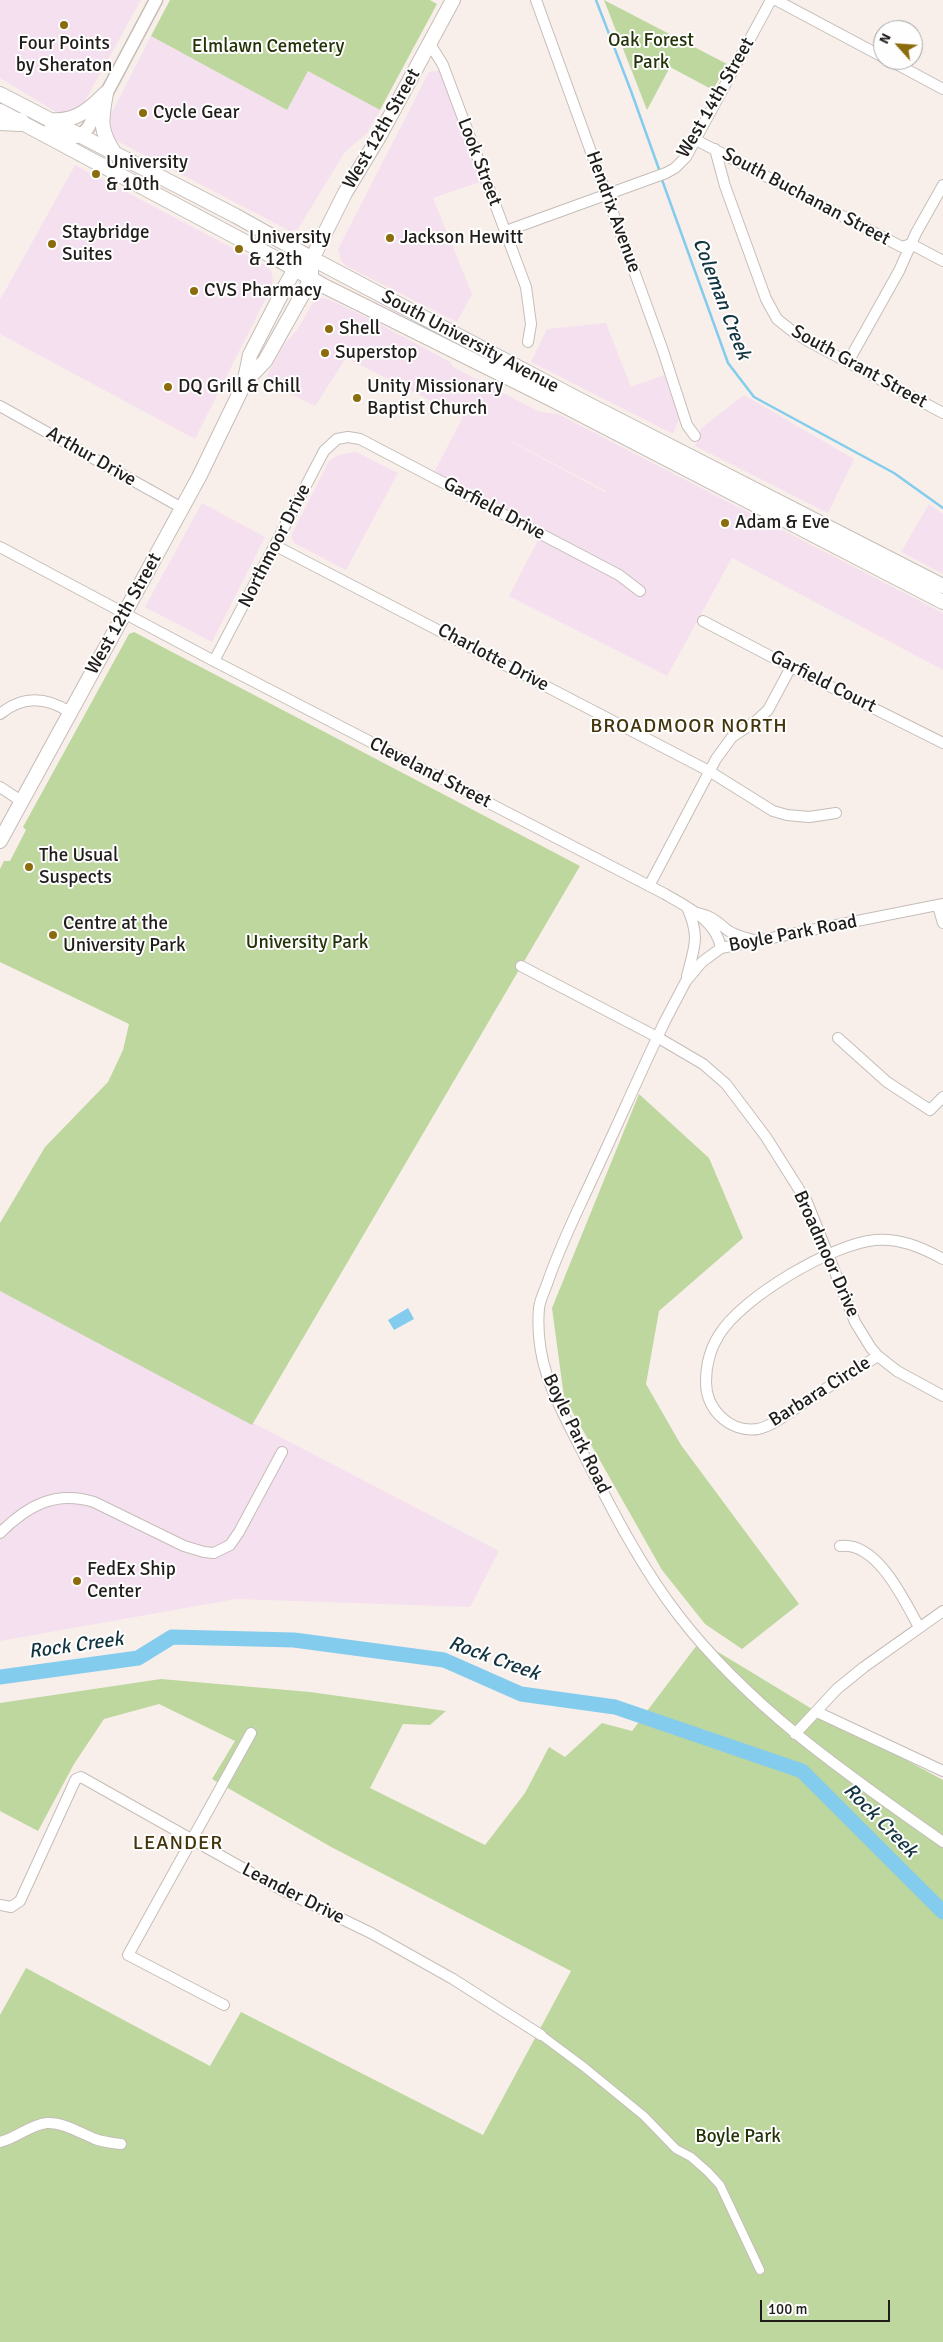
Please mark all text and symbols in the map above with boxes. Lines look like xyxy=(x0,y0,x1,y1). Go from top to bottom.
marker: Four Points by Sheraton xyxy=(58,19,70,31)
north arrow xyxy=(873,20,923,70)
park label: Oak Forest Park xyxy=(608,30,694,74)
text: N xyxy=(875,31,895,47)
place label: Four Points by Sheraton xyxy=(16,33,112,77)
street label: West 14th Street xyxy=(672,34,760,162)
park label: Elmlawn Cemetery xyxy=(192,36,344,58)
street label: West 12th Street xyxy=(338,65,426,193)
place label: Cycle Gear xyxy=(153,102,240,124)
marker: Cycle Gear xyxy=(137,107,149,119)
street label: Look Street xyxy=(452,115,506,209)
street label: South Buchanan Street xyxy=(718,143,894,251)
street label: Hendrix Avenue xyxy=(580,148,646,276)
place label: University & 10th xyxy=(106,152,188,196)
marker: University & 10th xyxy=(90,168,102,180)
place label: Staybridge Suites xyxy=(62,222,150,266)
place label: University & 12th xyxy=(249,227,331,271)
place label: Jackson Hewitt xyxy=(400,227,523,249)
marker: Jackson Hewitt xyxy=(384,232,396,244)
water label: Coleman Creek xyxy=(687,235,755,363)
marker: Staybridge Suites xyxy=(46,238,58,250)
marker: University & 12th xyxy=(233,243,245,255)
place label: CVS Pharmacy xyxy=(204,280,322,302)
marker: CVS Pharmacy xyxy=(188,285,200,297)
street label: South University Avenue xyxy=(377,286,563,398)
place label: Shell xyxy=(339,318,380,340)
street label: South Grant Street xyxy=(787,320,931,414)
marker: Shell xyxy=(323,323,335,335)
place label: Superstop xyxy=(335,342,417,364)
marker: Superstop xyxy=(319,347,331,359)
place label: DQ Grill & Chill xyxy=(178,376,301,398)
place label: Unity Missionary Baptist Church xyxy=(367,376,503,420)
marker: DQ Grill & Chill xyxy=(162,381,174,393)
marker: Unity Missionary Baptist Church xyxy=(351,392,363,404)
street label: Arthur Drive xyxy=(42,422,140,492)
street label: Garfield Drive xyxy=(439,473,549,545)
street label: Northmoor Drive xyxy=(234,480,316,612)
place label: Adam & Eve xyxy=(735,512,830,534)
marker: Adam & Eve xyxy=(719,517,731,529)
street label: West 12th Street xyxy=(81,549,167,679)
street label: Charlotte Drive xyxy=(433,619,553,697)
street label: Garfield Court xyxy=(766,646,880,718)
district label: BROADMOOR NORTH xyxy=(588,715,790,739)
street label: Cleveland Street xyxy=(365,733,495,813)
place label: The Usual Suspects xyxy=(39,845,119,889)
marker: The Usual Suspects xyxy=(23,861,35,873)
street label: Boyle Park Road xyxy=(727,910,859,958)
place label: Centre at the University Park xyxy=(63,913,186,957)
marker: Centre at the University Park xyxy=(47,929,59,941)
park label: University Park xyxy=(246,932,368,954)
street label: Broadmoor Drive xyxy=(788,1187,864,1321)
street label: Barbara Circle xyxy=(765,1352,875,1432)
street label: Boyle Park Road xyxy=(537,1370,615,1498)
place label: FedEx Ship Center xyxy=(87,1559,176,1603)
marker: FedEx Ship Center xyxy=(71,1575,83,1587)
water label: Rock Creek xyxy=(27,1627,125,1665)
water label: Rock Creek xyxy=(445,1631,543,1687)
water label: Rock Creek xyxy=(838,1779,922,1863)
district label: LEANDER xyxy=(132,1832,224,1856)
street label: Leander Drive xyxy=(238,1858,348,1930)
park label: Boyle Park xyxy=(695,2126,781,2148)
scale bar xyxy=(763,2290,893,2322)
text: 100 m xyxy=(768,2300,808,2318)

